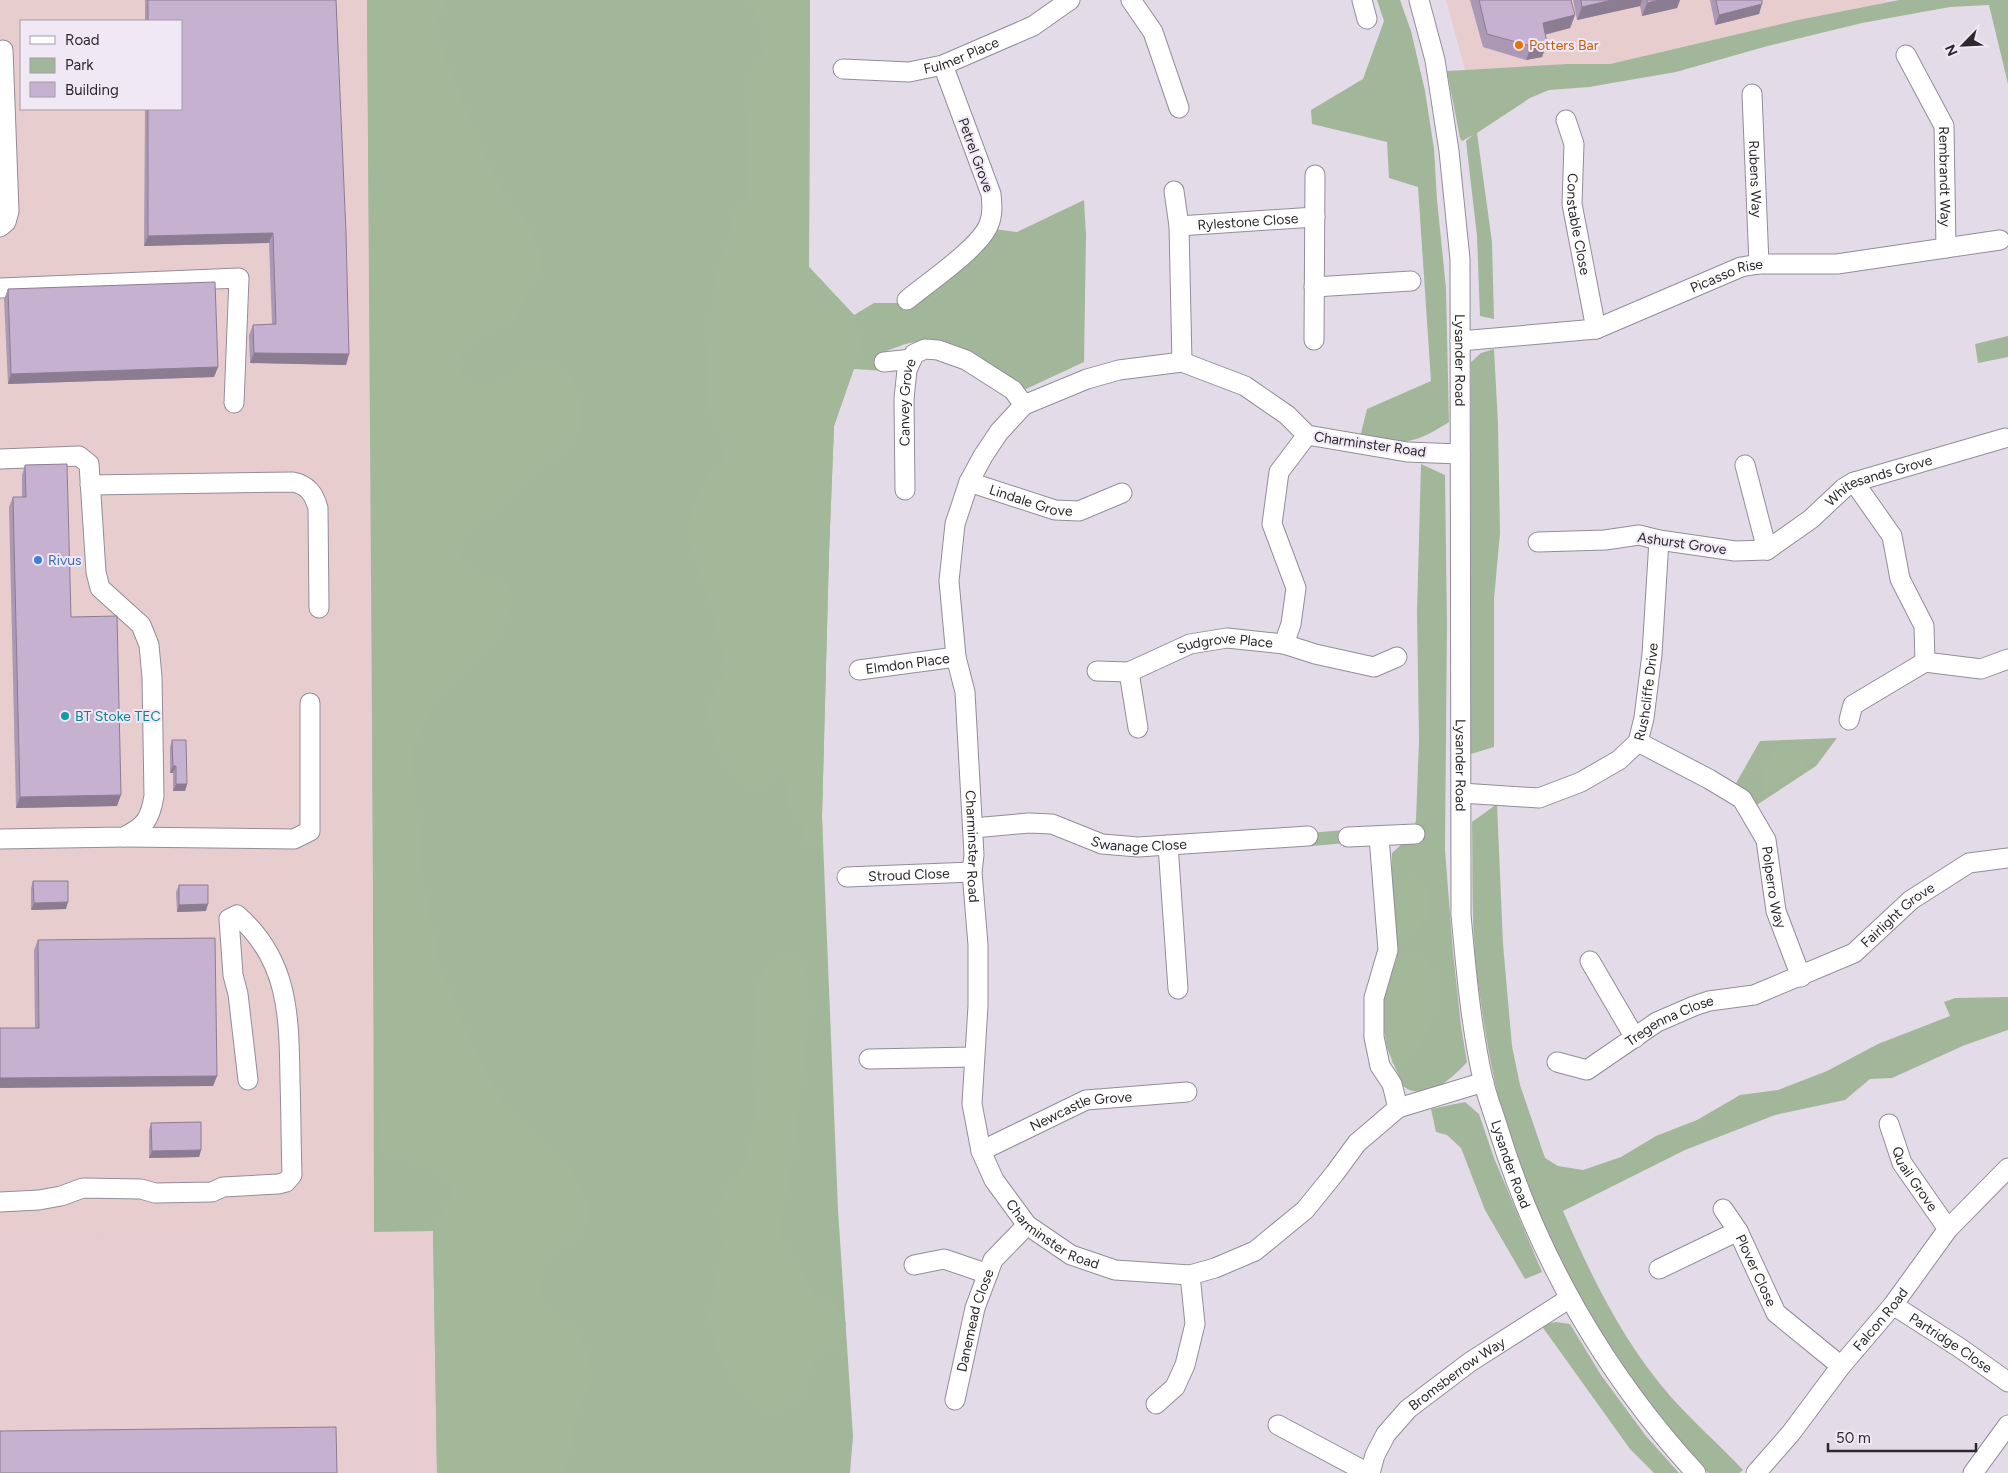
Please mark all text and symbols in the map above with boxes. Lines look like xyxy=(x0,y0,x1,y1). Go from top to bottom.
legend xyxy=(20,20,182,110)
north arrow xyxy=(1938,20,1988,70)
text: Road xyxy=(65,31,100,49)
street label: Fulmer Place xyxy=(922,34,1002,78)
place label: Potters Bar xyxy=(1529,37,1599,54)
marker: Potters Bar xyxy=(1513,39,1525,51)
text: N xyxy=(1942,42,1962,58)
text: Park xyxy=(65,56,94,74)
text: Building xyxy=(65,81,119,99)
street label: Petrel Grove xyxy=(954,116,997,195)
street label: Rembrandt Way xyxy=(1935,126,1954,227)
street label: Rubens Way xyxy=(1745,140,1765,219)
street label: Constable Close xyxy=(1563,173,1594,277)
street label: Rylestone Close xyxy=(1197,210,1299,234)
street label: Picasso Rise xyxy=(1688,256,1763,297)
street label: Lysander Road xyxy=(1451,314,1468,406)
street label: Canvey Grove xyxy=(896,355,920,446)
street label: Charminster Road xyxy=(1313,428,1427,461)
street label: Whitesands Grove xyxy=(1822,452,1934,510)
street label: Lindale Grove xyxy=(987,481,1073,520)
street label: Ashurst Grove xyxy=(1636,529,1728,558)
place label: Rivus xyxy=(48,552,82,569)
marker: Rivus xyxy=(32,554,44,566)
street label: Sudgrove Place xyxy=(1174,630,1274,658)
street label: Rushcliffe Drive xyxy=(1631,642,1662,743)
street label: Elmdon Place xyxy=(865,650,951,678)
place label: BT Stoke TEC xyxy=(75,708,161,725)
marker: BT Stoke TEC xyxy=(59,710,71,722)
street label: Lysander Road xyxy=(1452,719,1469,811)
street label: Charminster Road xyxy=(961,790,982,903)
street label: Swanage Close xyxy=(1088,832,1188,856)
street label: Polperro Way xyxy=(1758,845,1790,931)
street label: Stroud Close xyxy=(868,865,951,885)
street label: Fairlight Grove xyxy=(1857,879,1938,951)
street label: Tregenna Close xyxy=(1622,992,1715,1050)
street label: Newcastle Grove xyxy=(1027,1088,1133,1135)
street label: Lysander Road xyxy=(1487,1118,1534,1211)
street label: Quail Grove xyxy=(1888,1144,1941,1215)
street label: Charminster Road xyxy=(1002,1196,1102,1273)
street label: Plover Close xyxy=(1732,1232,1780,1310)
street label: Danemead Close xyxy=(953,1267,998,1374)
street label: Falcon Road xyxy=(1850,1284,1912,1355)
street label: Partridge Close xyxy=(1906,1310,1995,1377)
street label: Bromsberrow Way xyxy=(1405,1333,1509,1414)
scale bar xyxy=(1828,1420,1976,1452)
text: 50 m xyxy=(1836,1429,1871,1447)

